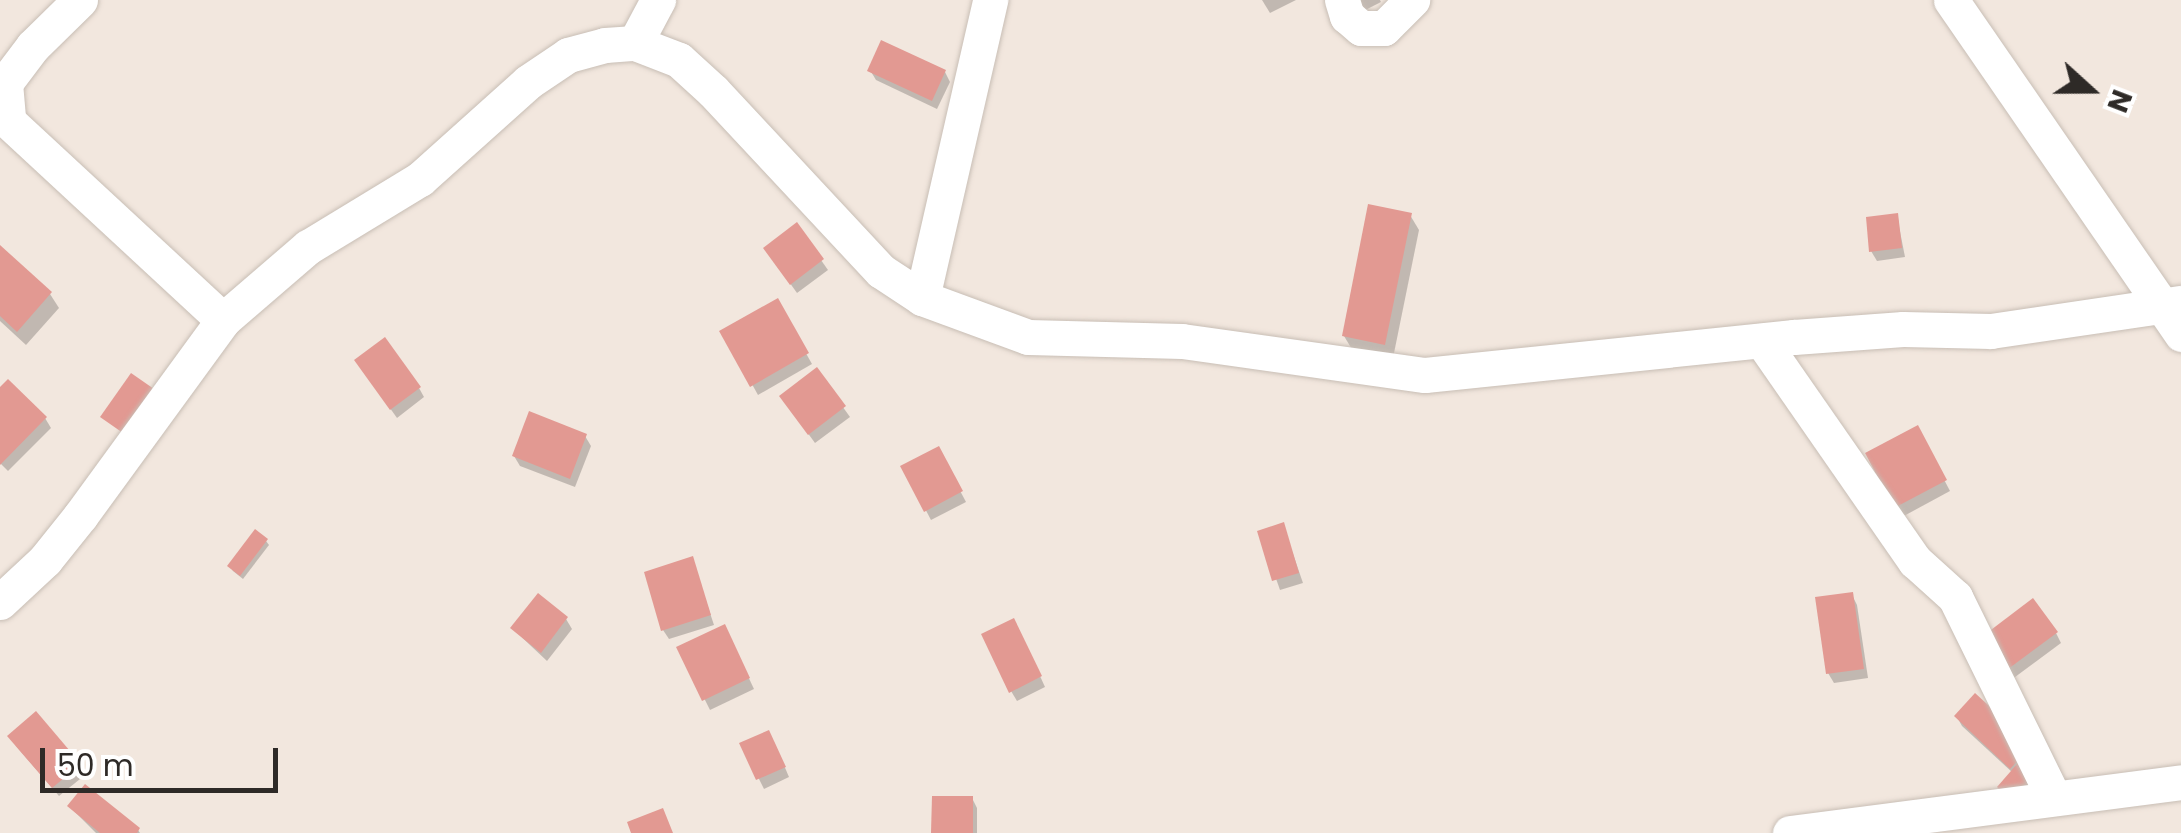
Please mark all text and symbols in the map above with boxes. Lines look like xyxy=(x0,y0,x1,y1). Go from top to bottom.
north arrow xyxy=(2041,40,2141,140)
text: N xyxy=(2097,84,2141,118)
scale bar xyxy=(45,728,282,790)
text: 50 m xyxy=(57,744,134,787)

